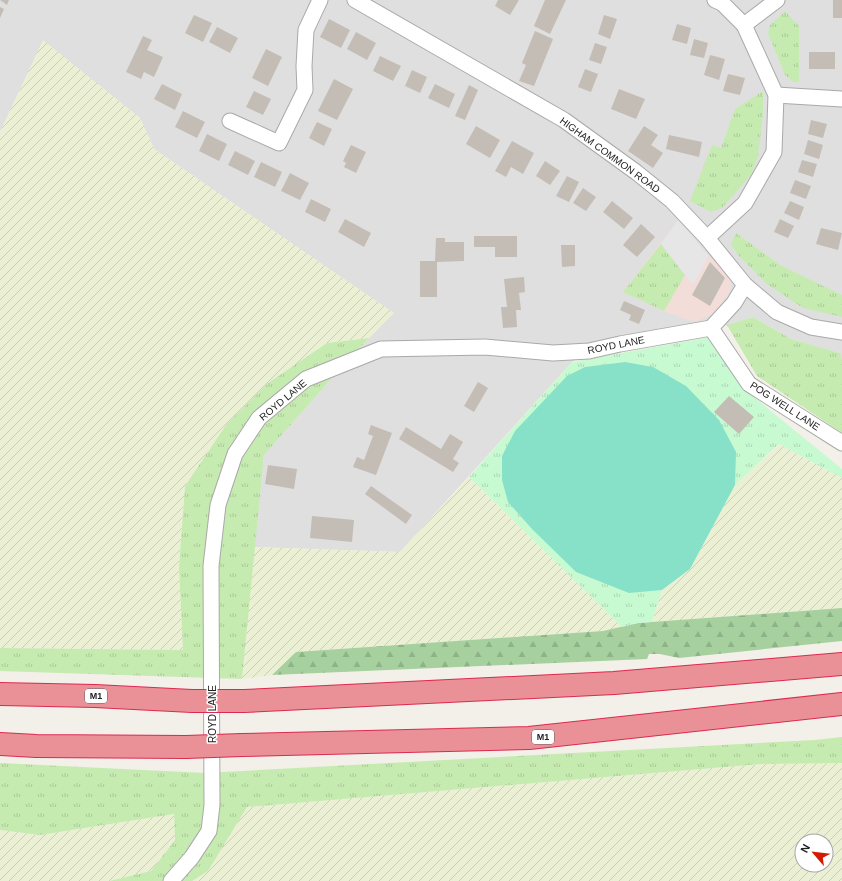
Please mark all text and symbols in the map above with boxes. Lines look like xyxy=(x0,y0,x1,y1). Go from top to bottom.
street label: HIGHAM COMMON ROAD xyxy=(558,115,662,195)
street label: ROYD LANE xyxy=(587,334,646,356)
street label: ROYD LANE xyxy=(257,377,309,423)
street label: POG WELL LANE xyxy=(748,379,822,433)
street label: ROYD LANE xyxy=(207,685,218,743)
road number: M1 xyxy=(85,689,107,703)
road number: M1 xyxy=(532,730,554,744)
north arrow xyxy=(794,833,834,873)
text: N xyxy=(798,842,812,855)

